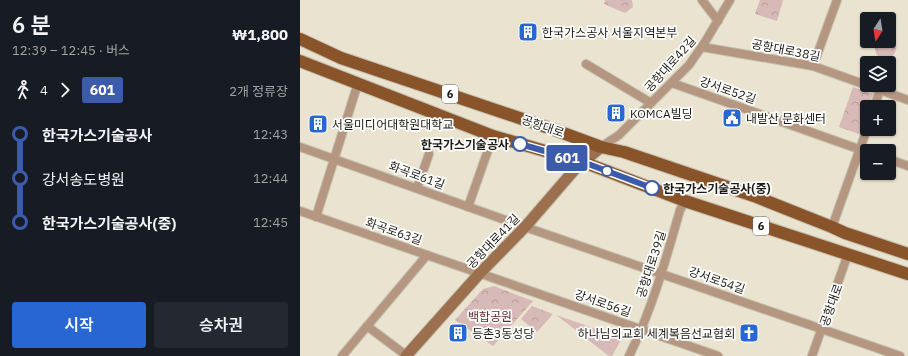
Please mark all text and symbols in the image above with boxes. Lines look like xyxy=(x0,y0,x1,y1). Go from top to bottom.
text: 6 분 xyxy=(12,10,51,39)
north arrow xyxy=(860,12,896,48)
map controls xyxy=(860,12,896,180)
building icon: 한국가스공사 서울지역본부 xyxy=(517,21,539,43)
text: ₩1,800 xyxy=(232,25,288,44)
place label: 한국가스공사 서울지역본부 xyxy=(542,25,677,40)
street label: 공항대로42길 xyxy=(641,33,699,95)
street label: 공항대로38길 xyxy=(750,36,822,64)
text: 12:39 – 12:45 · 버스 xyxy=(12,42,130,59)
button: layers xyxy=(860,56,896,92)
street label: 강서로52길 xyxy=(698,73,758,107)
icon: walk xyxy=(12,79,34,101)
icon: forward xyxy=(54,79,76,101)
text: 601 xyxy=(90,81,115,99)
text: 4 xyxy=(40,82,48,99)
text: 2개 정류장 xyxy=(229,83,288,100)
road number: 6 xyxy=(442,85,458,103)
button: + xyxy=(860,100,896,136)
building icon: KOMCA빌딩 xyxy=(605,102,627,124)
place label: KOMCA빌딩 xyxy=(630,106,693,121)
public building icon: 내발산 문화센터 xyxy=(721,107,743,129)
place label: 내발산 문화센터 xyxy=(746,111,826,126)
street label: 공항대로 xyxy=(520,112,566,140)
building icon: 서울미디어대학원대학교 xyxy=(307,113,329,135)
place label: 서울미디어대학원대학교 xyxy=(332,117,453,132)
text: 한국가스기술공사 xyxy=(42,126,152,145)
text: 12:43 xyxy=(253,126,288,143)
marker: 한국가스기술공사 xyxy=(512,136,528,152)
place label: 한국가스기술공사 xyxy=(421,137,509,152)
button: − xyxy=(860,144,896,180)
line badge: 601 xyxy=(544,145,590,171)
text: 601 xyxy=(554,149,580,167)
street label: 화곡로61길 xyxy=(387,158,447,192)
unlabelled marker xyxy=(601,165,613,177)
text: 강서송도병원 xyxy=(42,170,125,189)
text: 12:44 xyxy=(253,170,288,187)
marker: 한국가스기술공사(중) xyxy=(644,180,660,196)
place label: 한국가스기술공사(중) xyxy=(663,181,770,196)
street label: 공항대로41길 xyxy=(463,211,523,271)
text: 한국가스기술공사(중) xyxy=(42,214,176,233)
text: 12:45 xyxy=(253,214,288,231)
street label: 화곡로63길 xyxy=(364,214,424,248)
road number: 6 xyxy=(753,217,769,235)
street label: 공항대로39길 xyxy=(633,229,669,299)
street label: 강서로54길 xyxy=(687,263,747,297)
street label: 공항대로 xyxy=(816,282,846,328)
street label: 강서로56길 xyxy=(573,286,633,320)
button: 시작 xyxy=(12,302,146,348)
button: 승차권 xyxy=(154,302,288,348)
park label: 백합공원 xyxy=(468,309,512,324)
building icon: 등촌3동성당 xyxy=(447,322,469,344)
church icon: 하나님의교회 세계복음선교협회 xyxy=(738,322,760,344)
place label: 등촌3동성당 xyxy=(472,326,534,341)
place label: 하나님의교회 세계복음선교협회 xyxy=(578,326,735,341)

